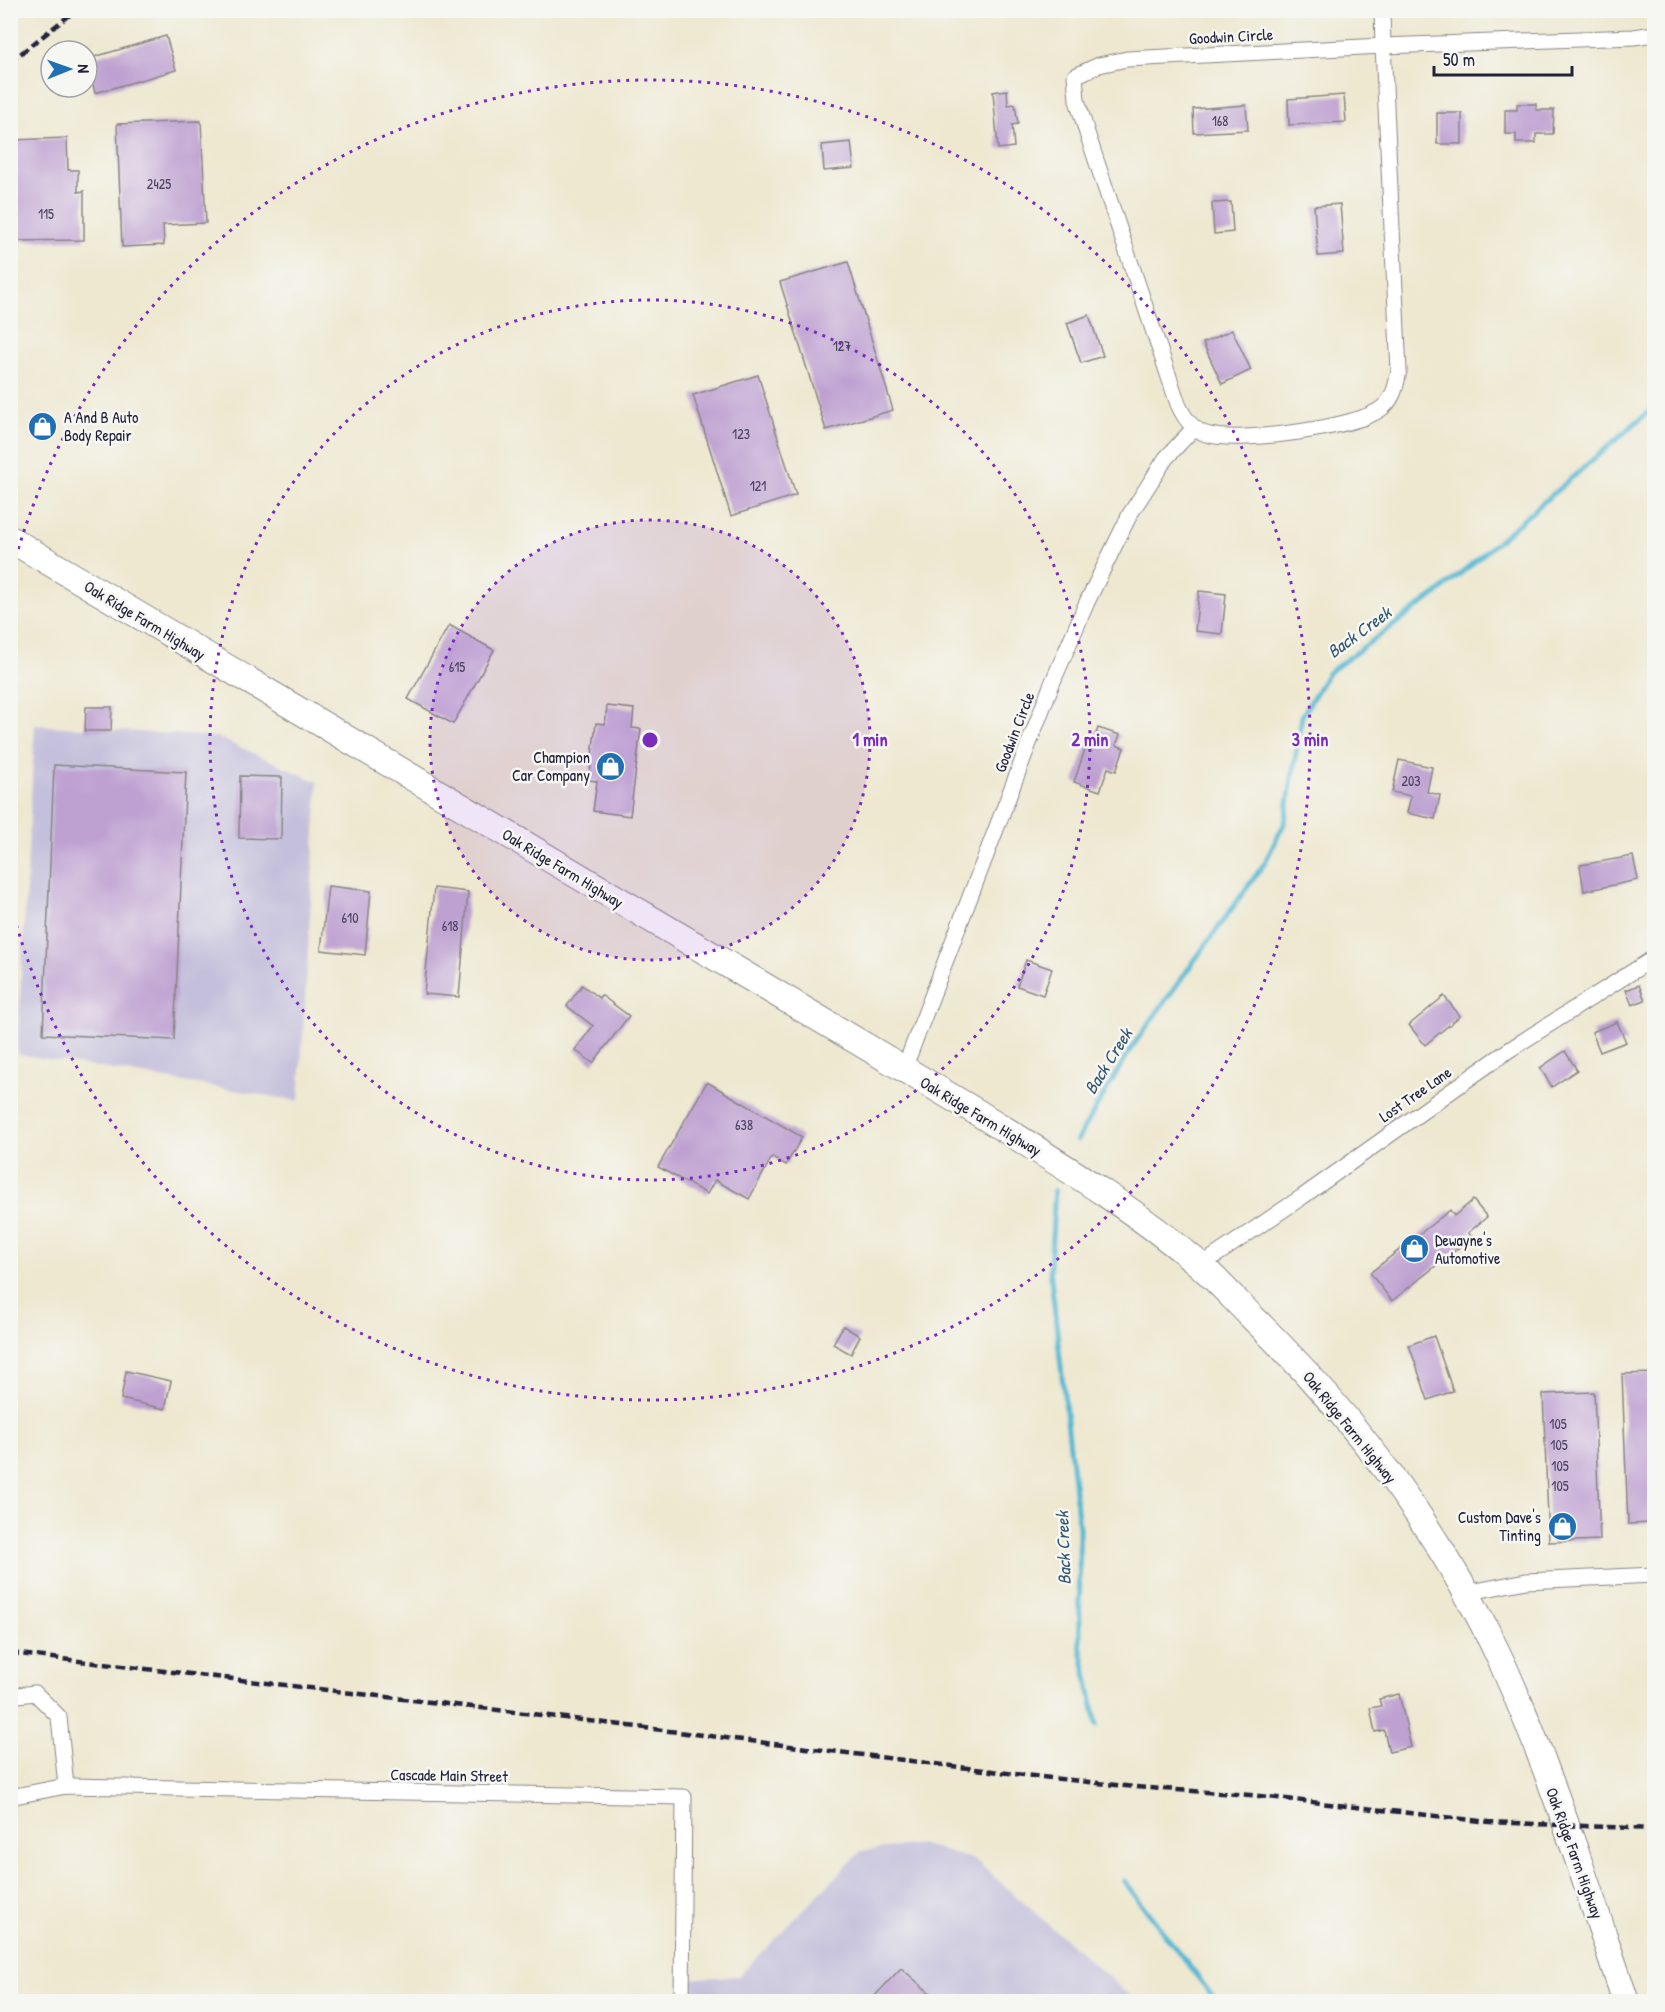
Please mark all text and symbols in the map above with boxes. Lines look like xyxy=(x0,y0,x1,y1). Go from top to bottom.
street label: Goodwin Circle xyxy=(1188,23,1274,49)
north arrow xyxy=(39,39,99,99)
scale bar xyxy=(1434,39,1572,77)
text: 50 m xyxy=(1443,47,1475,72)
text: N xyxy=(73,64,95,74)
house number: 168 xyxy=(1212,111,1228,130)
house number: 2425 xyxy=(147,174,171,193)
house number: 115 xyxy=(38,204,54,223)
house number: 127 xyxy=(833,336,851,355)
place label: A And B Auto Body Repair xyxy=(64,406,139,446)
shop icon: A And B Auto Body Repair xyxy=(27,410,59,442)
house number: 123 xyxy=(732,424,750,443)
house number: 121 xyxy=(750,476,766,495)
street label: Oak Ridge Farm Highway xyxy=(80,575,210,665)
water label: Back Creek xyxy=(1322,599,1397,664)
house number: 615 xyxy=(449,657,465,676)
street label: Goodwin Circle xyxy=(989,688,1040,775)
text: 1 min xyxy=(852,727,888,752)
text: 2 min xyxy=(1072,727,1108,752)
text: 3 min xyxy=(1292,727,1328,752)
centre of rings xyxy=(640,730,660,750)
place label: Champion Car Company xyxy=(512,746,590,786)
shop icon: Champion Car Company xyxy=(595,750,627,782)
house number: 203 xyxy=(1401,771,1421,790)
street label: Oak Ridge Farm Highway xyxy=(498,823,628,913)
house number: 610 xyxy=(342,908,358,927)
house number: 618 xyxy=(442,916,458,935)
water label: Back Creek xyxy=(1078,1022,1139,1099)
street label: Lost Tree Lane xyxy=(1374,1061,1456,1127)
street label: Oak Ridge Farm Highway xyxy=(916,1071,1046,1161)
house number: 638 xyxy=(735,1115,753,1134)
place label: Dewayne's Automotive xyxy=(1435,1229,1501,1269)
shop icon: Dewayne's Automotive xyxy=(1398,1233,1430,1265)
street label: Oak Ridge Farm Highway xyxy=(1298,1366,1402,1488)
house number: 105 xyxy=(1549,1414,1567,1433)
house number: 105 xyxy=(1550,1435,1568,1454)
house number: 105 xyxy=(1551,1456,1569,1475)
house number: 105 xyxy=(1551,1476,1569,1495)
place label: Custom Dave's Tinting xyxy=(1458,1506,1541,1546)
water label: Back Creek xyxy=(1049,1509,1077,1585)
shop icon: Custom Dave's Tinting xyxy=(1546,1510,1578,1542)
street label: Cascade Main Street xyxy=(390,1763,508,1787)
street label: Oak Ridge Farm Highway xyxy=(1541,1784,1609,1922)

